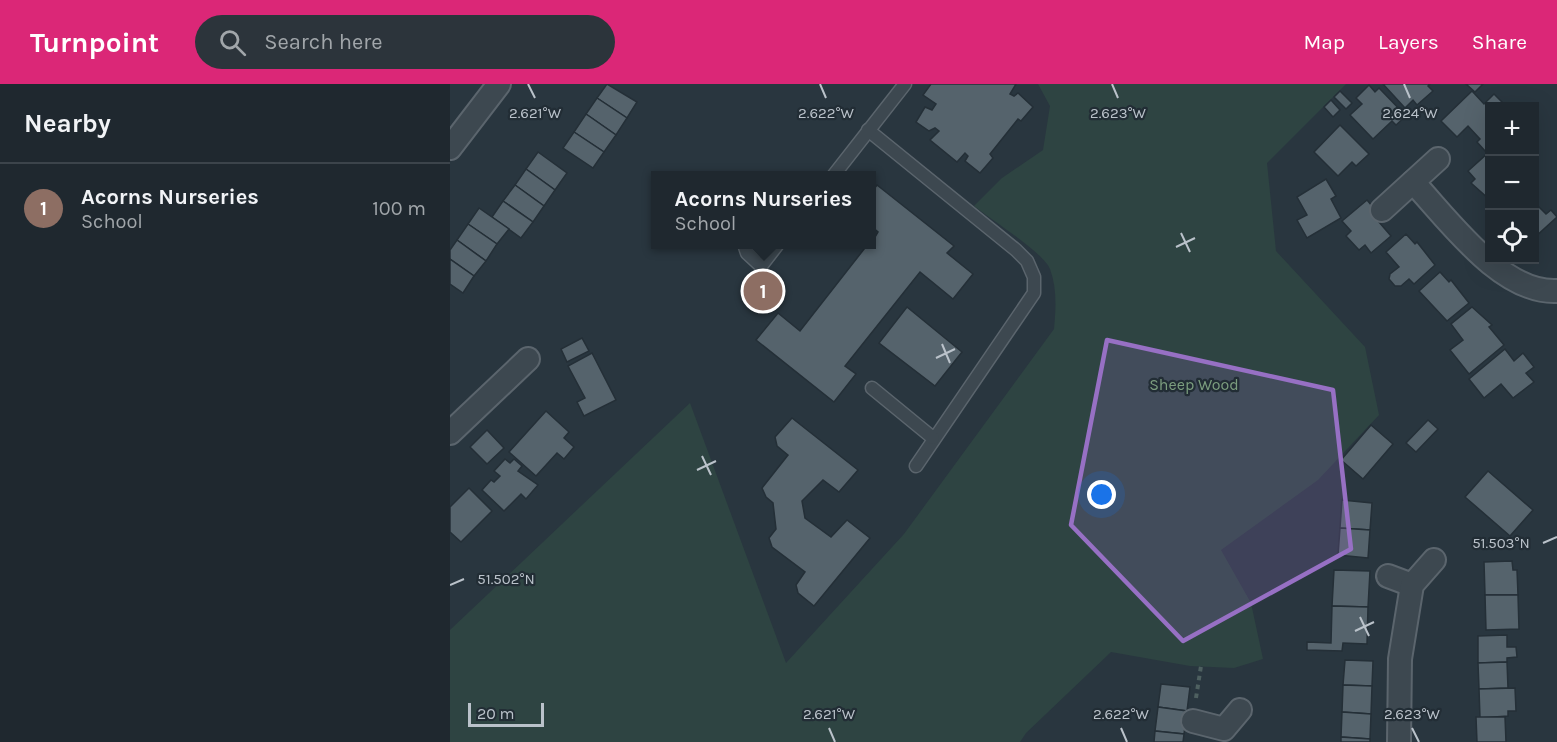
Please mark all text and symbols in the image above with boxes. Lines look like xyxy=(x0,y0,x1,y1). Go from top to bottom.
search box xyxy=(195,15,615,69)
text: Turnpoint xyxy=(30,26,159,59)
icon: search xyxy=(216,26,249,59)
text: Search here xyxy=(264,29,383,55)
text: Map xyxy=(1303,30,1345,54)
text: Layers xyxy=(1378,30,1439,54)
text: Share xyxy=(1472,30,1527,54)
map controls xyxy=(1485,102,1539,264)
button: + xyxy=(1485,102,1539,156)
text: 2.621°W xyxy=(509,104,562,122)
text: 2.622°W xyxy=(798,104,855,122)
text: 2.623°W xyxy=(1090,104,1147,122)
text: 2.624°W xyxy=(1382,104,1438,122)
text: Nearby xyxy=(24,108,111,139)
button: − xyxy=(1485,156,1539,210)
popup xyxy=(651,171,876,249)
text: Acorns Nurseries xyxy=(81,184,259,210)
text: Acorns Nurseries xyxy=(675,186,852,212)
text: 1 xyxy=(40,197,47,220)
text: 100 m xyxy=(372,197,426,220)
text: School xyxy=(81,210,143,233)
button: locate xyxy=(1485,210,1539,264)
text: School xyxy=(675,212,736,235)
pin: 1 xyxy=(744,268,782,314)
park label: Sheep Wood xyxy=(1149,375,1239,394)
your location xyxy=(1087,480,1116,509)
text: 51.503°N xyxy=(1472,534,1530,552)
text: 51.502°N xyxy=(477,570,535,588)
scale bar xyxy=(468,700,544,728)
text: 20 m xyxy=(477,704,515,723)
text: 2.621°W xyxy=(803,705,856,723)
text: 2.622°W xyxy=(1093,705,1150,723)
text: 2.623°W xyxy=(1384,705,1441,723)

